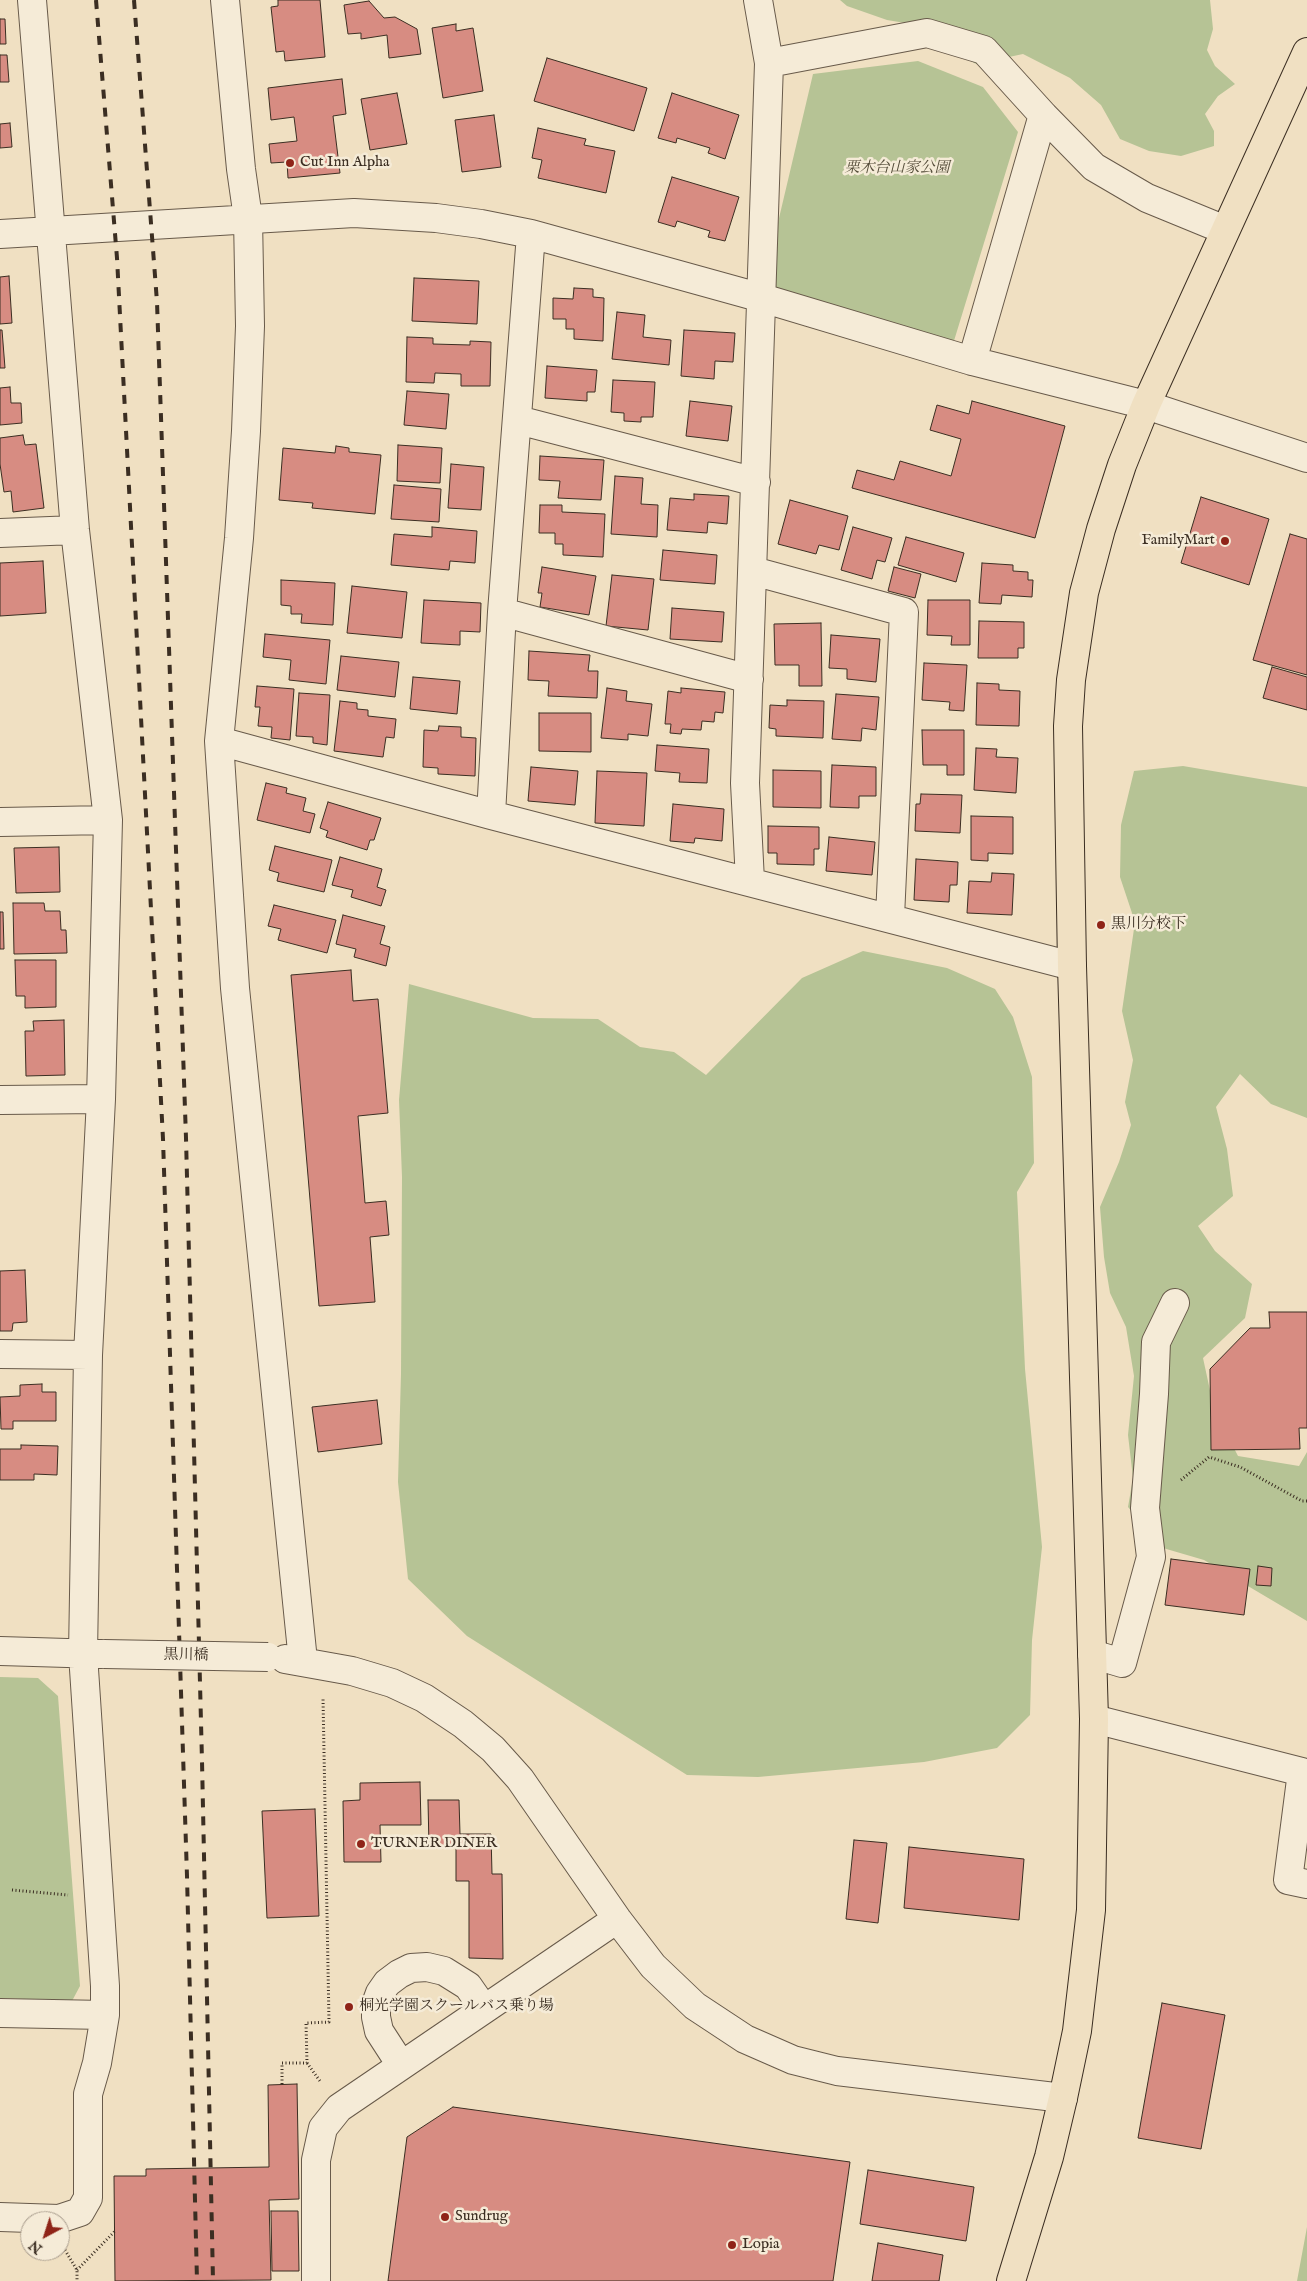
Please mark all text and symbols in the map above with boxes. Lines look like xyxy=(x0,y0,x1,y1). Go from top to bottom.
place label: Cut Inn Alpha xyxy=(300,154,389,172)
marker: Cut Inn Alpha xyxy=(284,157,296,169)
park label: 栗木台山家公園 xyxy=(845,160,949,178)
place label: FamilyMart xyxy=(1141,532,1215,550)
marker: FamilyMart xyxy=(1219,535,1231,547)
place label: 黒川分校下 xyxy=(1111,916,1186,934)
marker: 黒川分校下 xyxy=(1095,919,1107,931)
street label: 黒川橋 xyxy=(163,1647,209,1665)
place label: TURNER DINER xyxy=(371,1835,497,1853)
marker: TURNER DINER xyxy=(355,1838,367,1850)
place label: 桐光学園スクールバス乗り場 xyxy=(359,1998,554,2016)
marker: 桐光学園スクールバス乗り場 xyxy=(343,2001,355,2013)
place label: Sundrug xyxy=(455,2208,508,2226)
north arrow xyxy=(20,2211,70,2261)
marker: Sundrug xyxy=(439,2211,451,2223)
text: N xyxy=(26,2236,46,2258)
place label: Lopia xyxy=(742,2236,779,2254)
marker: Lopia xyxy=(726,2239,738,2251)

